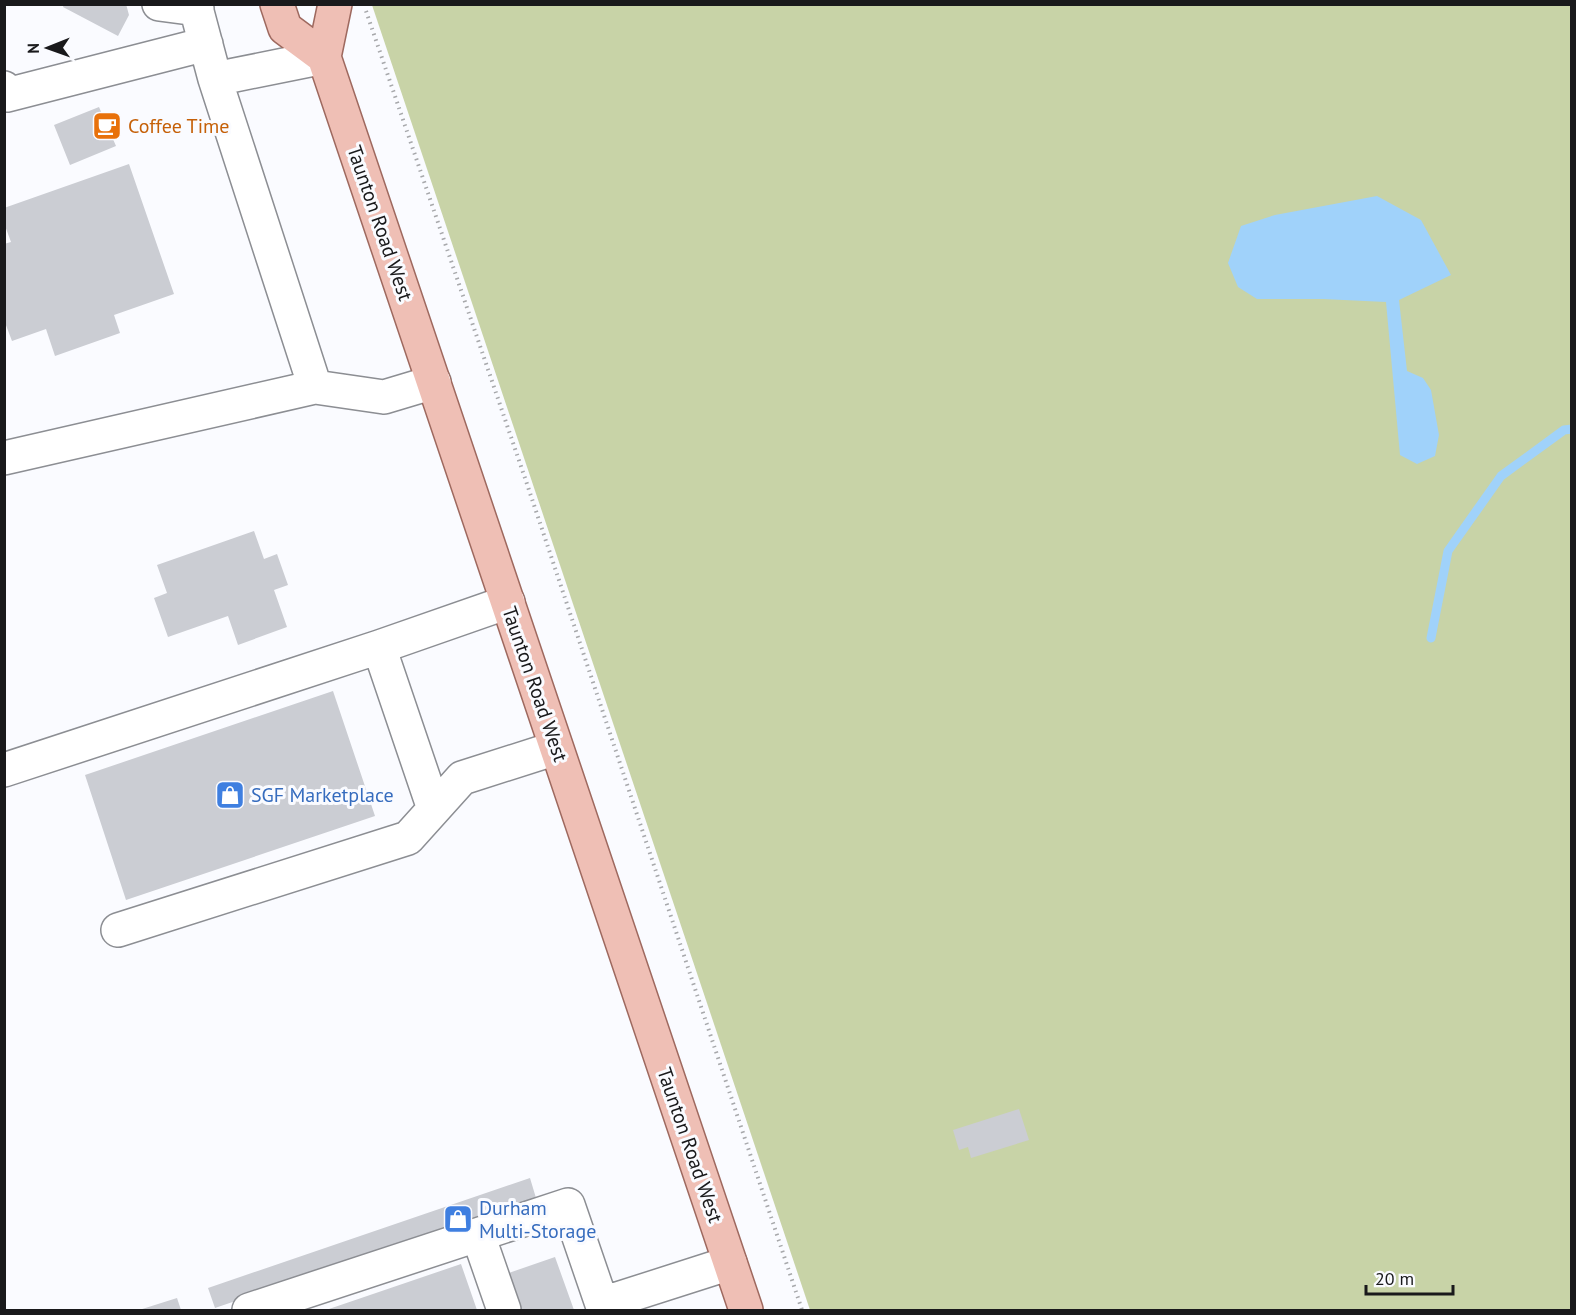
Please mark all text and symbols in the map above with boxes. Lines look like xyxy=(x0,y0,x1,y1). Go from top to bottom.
north arrow xyxy=(18,18,78,78)
text: N xyxy=(23,43,43,54)
cafe icon: Coffee Time xyxy=(91,110,123,142)
place label: Coffee Time xyxy=(128,113,229,139)
street label: Taunton Road West xyxy=(341,142,419,304)
street label: Taunton Road West xyxy=(496,603,574,765)
shop icon: SGF Marketplace xyxy=(214,779,246,811)
place label: SGF Marketplace xyxy=(251,782,394,808)
street label: Taunton Road West xyxy=(651,1064,729,1226)
place label: Durham Multi-Storage xyxy=(479,1195,596,1244)
shop icon: Durham Multi-Storage xyxy=(442,1203,474,1235)
scale bar xyxy=(1366,1258,1453,1296)
text: 20 m xyxy=(1375,1267,1414,1290)

